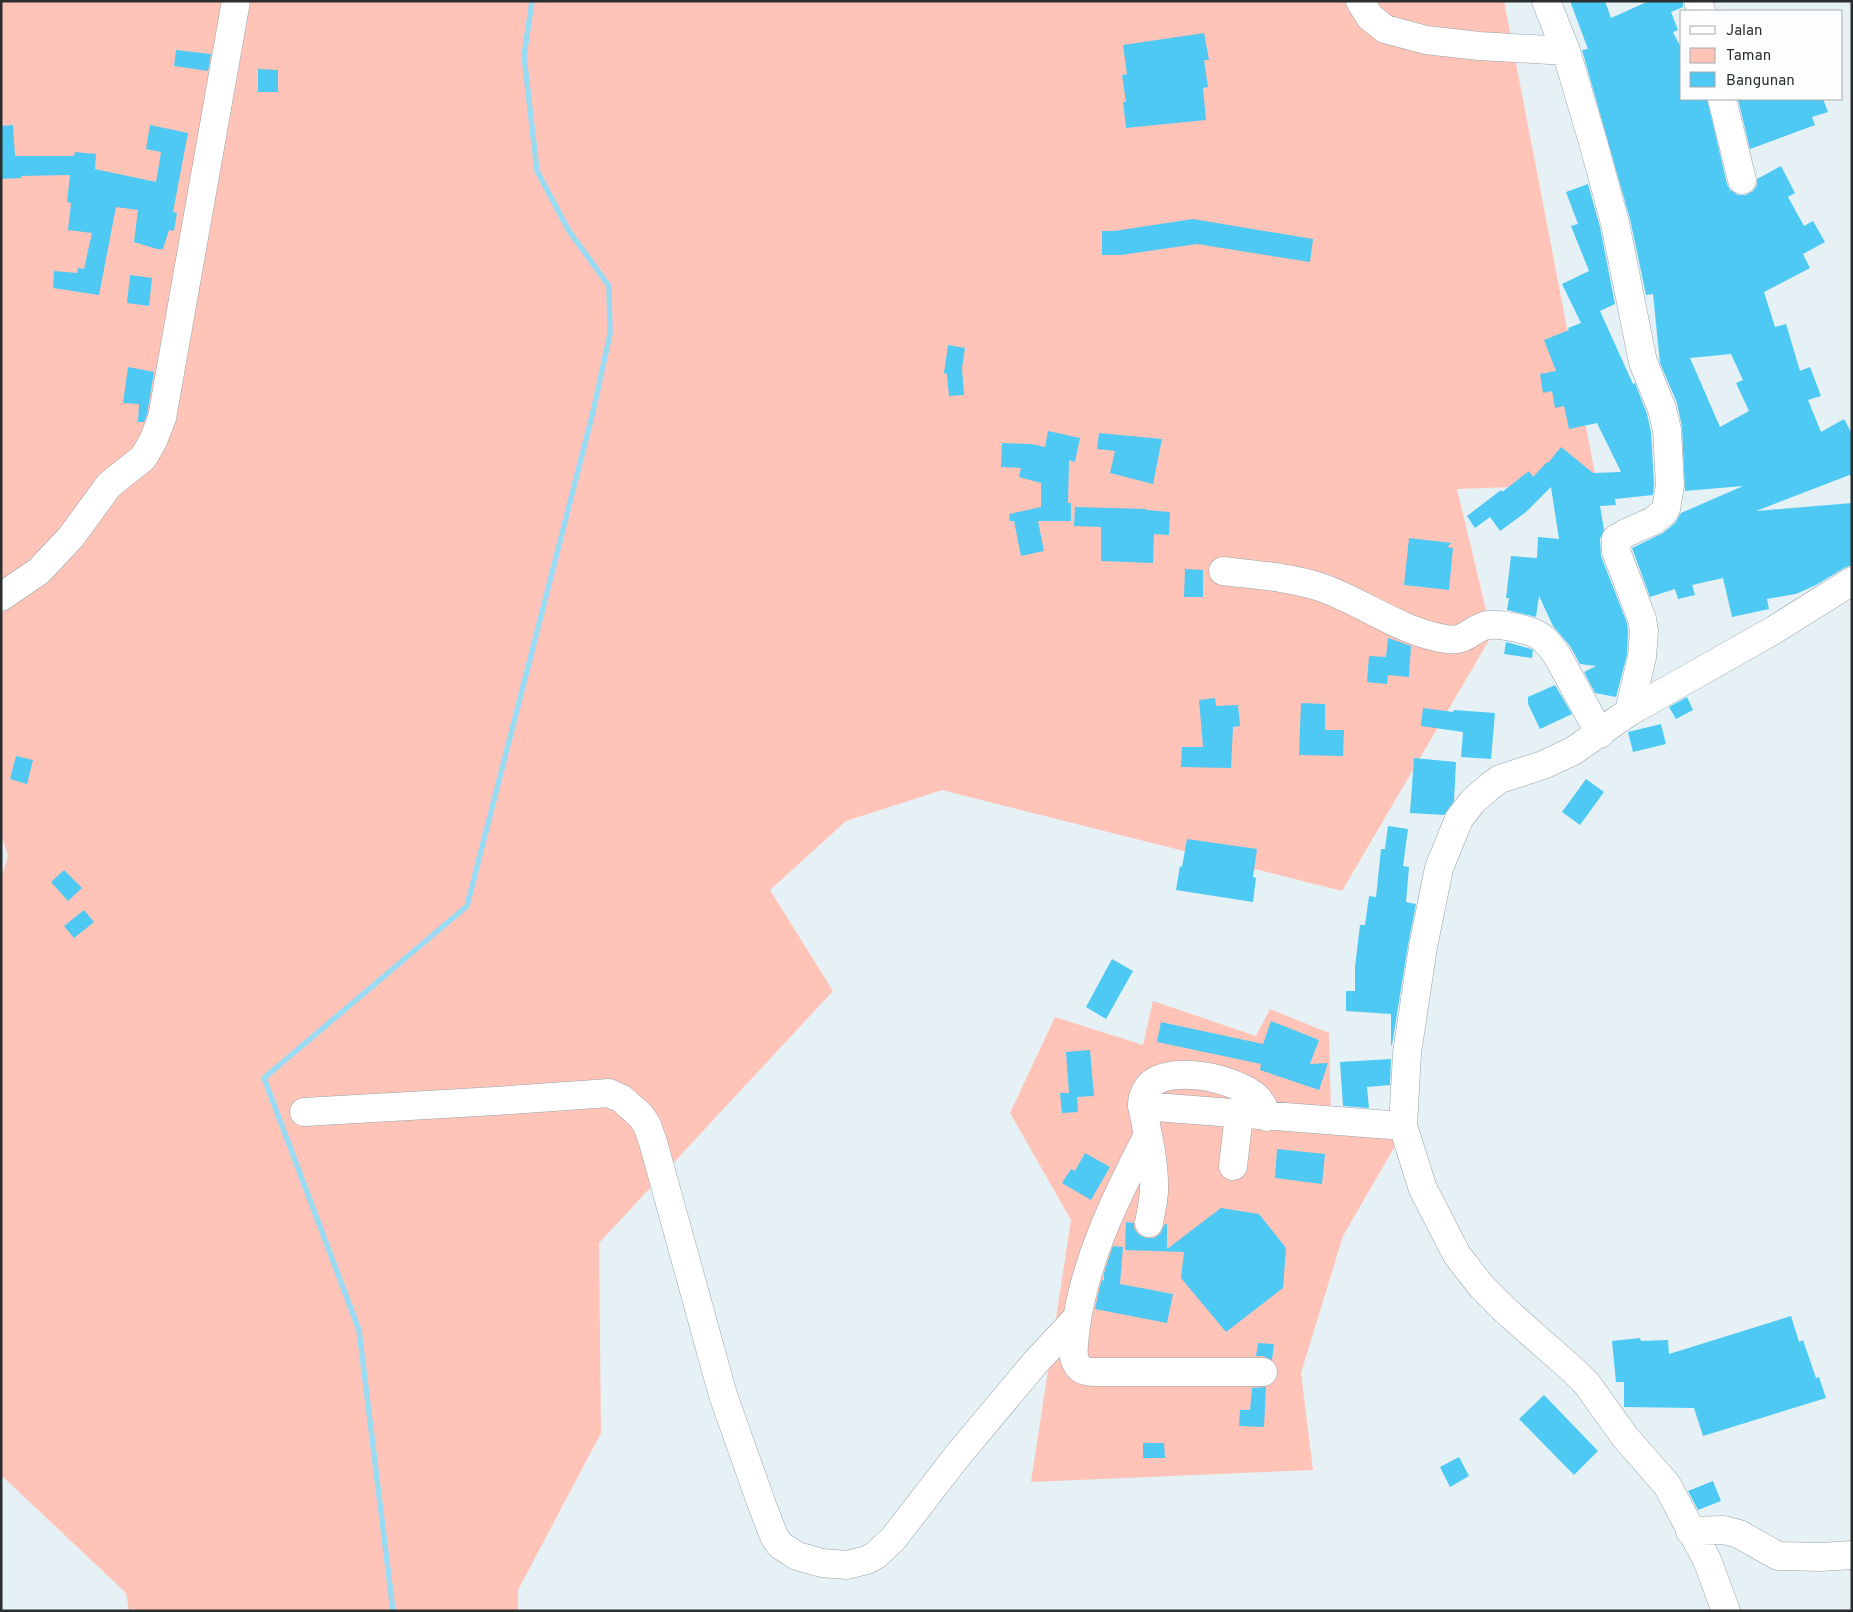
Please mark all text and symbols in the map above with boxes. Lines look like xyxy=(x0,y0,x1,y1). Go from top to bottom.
legend xyxy=(1680,10,1843,100)
text: Jalan xyxy=(1726,22,1763,41)
text: Taman xyxy=(1726,47,1771,66)
text: Bangunan xyxy=(1726,72,1795,91)

